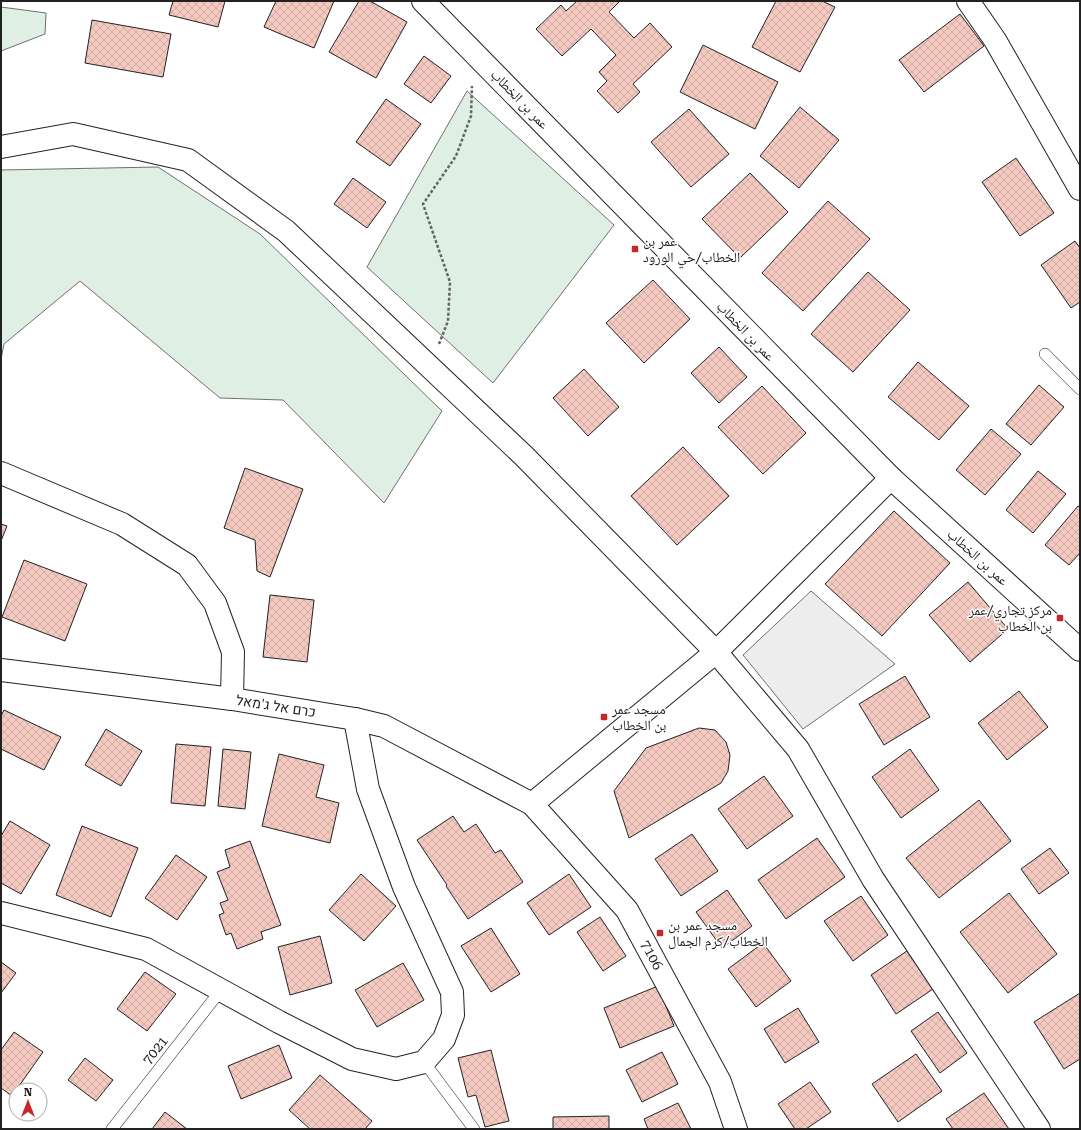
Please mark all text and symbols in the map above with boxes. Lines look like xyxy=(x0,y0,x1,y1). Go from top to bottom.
street label: عمر بن الخطاب xyxy=(487,66,552,133)
place label: عمر بن الخطاب/حي الورود xyxy=(643,233,740,269)
marker: عمر بن الخطاب/حي الورود xyxy=(630,244,640,254)
street label: عمر بن الخطاب xyxy=(713,298,778,365)
street label: عمر بن الخطاب xyxy=(944,525,1012,589)
place label: مركز تجاري/عمر بن الخطاب xyxy=(968,602,1052,635)
marker: مركز تجاري/عمر بن الخطاب xyxy=(1055,613,1065,623)
street label: כרם אל ג'מאל xyxy=(235,692,317,720)
place label: مسجد عمر بن الخطاب xyxy=(611,701,667,734)
marker: مسجد عمر بن الخطاب xyxy=(599,712,609,722)
place label: مسجد عمر بن الخطاب/كرم الجمال xyxy=(668,917,768,951)
marker: مسجد عمر بن الخطاب/كرم الجمال xyxy=(655,928,665,938)
street label: 7106 xyxy=(638,937,666,973)
street label: 7021 xyxy=(139,1033,171,1067)
north arrow xyxy=(8,1082,48,1122)
text: N xyxy=(24,1086,33,1099)

